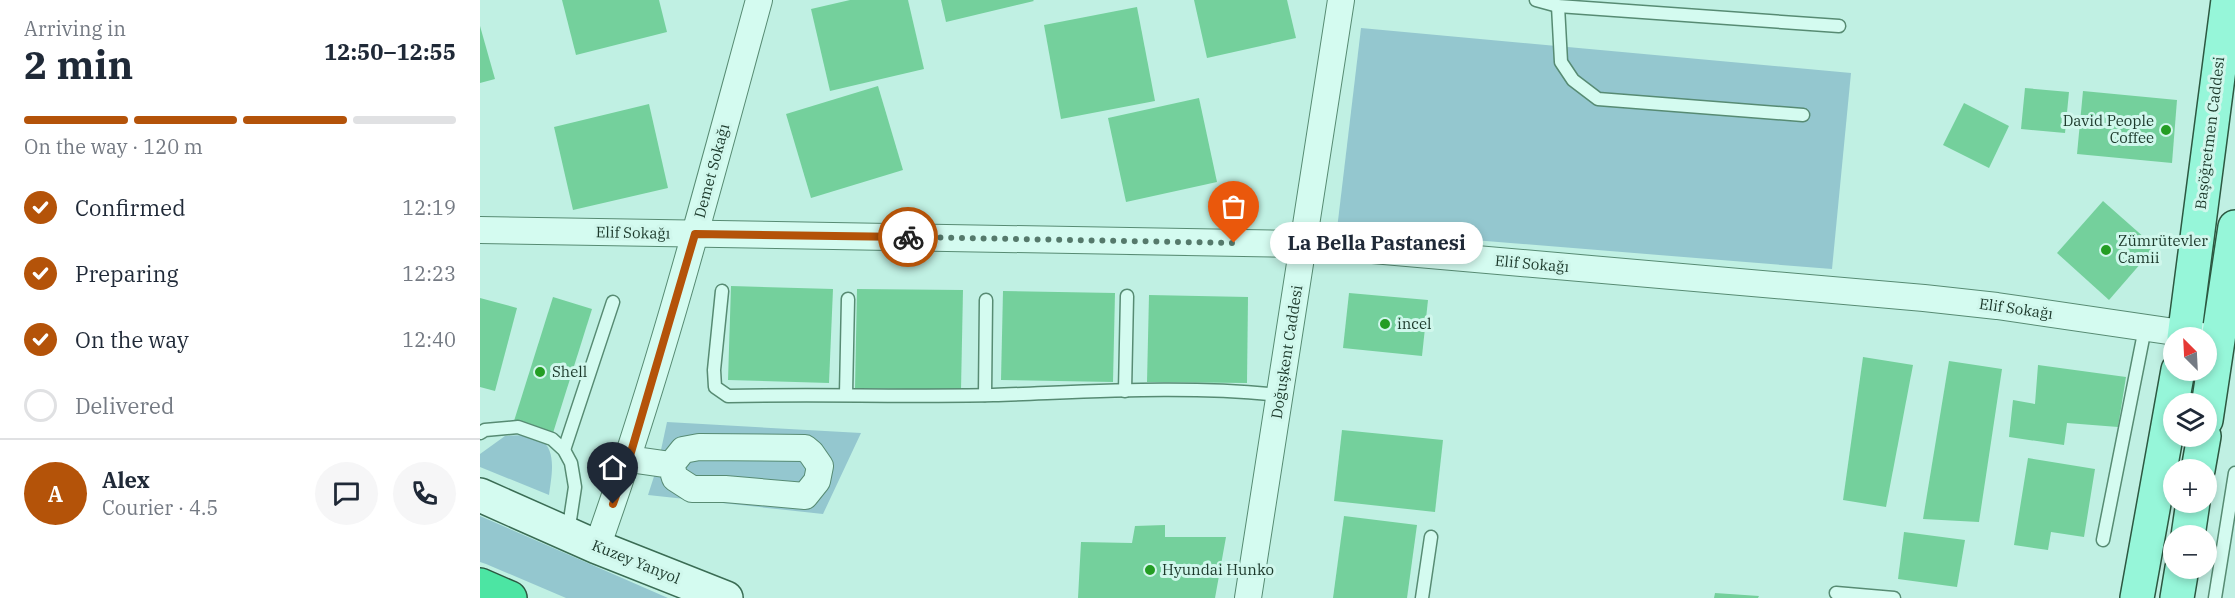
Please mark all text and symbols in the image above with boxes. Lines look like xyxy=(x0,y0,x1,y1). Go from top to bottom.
text: Arriving in xyxy=(24,15,126,42)
text: 12:50–12:55 xyxy=(324,37,456,66)
text: 2 min xyxy=(24,39,133,90)
street label: Başöğretmen Caddesi xyxy=(2191,55,2228,210)
place label: David People Coffee xyxy=(2063,111,2154,147)
street label: Demet Sokağı xyxy=(690,121,733,220)
marker: David People Coffee xyxy=(2159,123,2173,137)
text: On the way · 120 m xyxy=(24,133,203,160)
pin xyxy=(1208,181,1259,243)
icon: bag xyxy=(1217,190,1250,223)
icon: check xyxy=(24,191,57,224)
text: Confirmed xyxy=(75,193,186,222)
text: 12:19 xyxy=(402,194,456,221)
courier xyxy=(878,207,938,267)
icon: bike xyxy=(892,221,925,254)
street label: Elif Sokağı xyxy=(596,222,671,243)
callout: La Bella Pastanesi xyxy=(1270,222,1483,264)
text: La Bella Pastanesi xyxy=(1287,229,1466,256)
place label: Zümrütevler Camii xyxy=(2118,231,2208,267)
marker: Zümrütevler Camii xyxy=(2099,243,2113,257)
street label: Elif Sokağı xyxy=(1494,251,1570,276)
icon: check xyxy=(24,257,57,290)
text: Preparing xyxy=(75,259,179,288)
text: 12:23 xyxy=(402,260,456,287)
street label: Doğuşkent Caddesi xyxy=(1267,284,1306,420)
street label: Elif Sokağı xyxy=(1978,294,2055,323)
place label: incel xyxy=(1397,314,1431,333)
marker: incel xyxy=(1378,317,1392,331)
icon: check xyxy=(24,323,57,356)
text: On the way xyxy=(75,325,189,354)
text: 12:40 xyxy=(402,326,456,353)
north arrow xyxy=(2163,327,2217,381)
map controls xyxy=(2163,327,2217,579)
place label: Shell xyxy=(552,362,587,381)
marker: Shell xyxy=(533,365,547,379)
text: Delivered xyxy=(75,391,174,420)
button: layers xyxy=(2163,393,2217,447)
pin xyxy=(587,442,638,504)
icon: home xyxy=(596,451,629,484)
button: + xyxy=(2163,459,2217,513)
button: chat xyxy=(315,462,378,525)
button: phone xyxy=(393,462,456,525)
text: Alex xyxy=(102,465,150,494)
text: A xyxy=(48,479,63,508)
text: Courier · 4.5 xyxy=(102,494,218,521)
button: − xyxy=(2163,525,2217,579)
street label: Kuzey Yanyol xyxy=(589,535,683,588)
place label: Hyundai Hunko xyxy=(1162,560,1274,579)
marker: Hyundai Hunko xyxy=(1143,563,1157,577)

